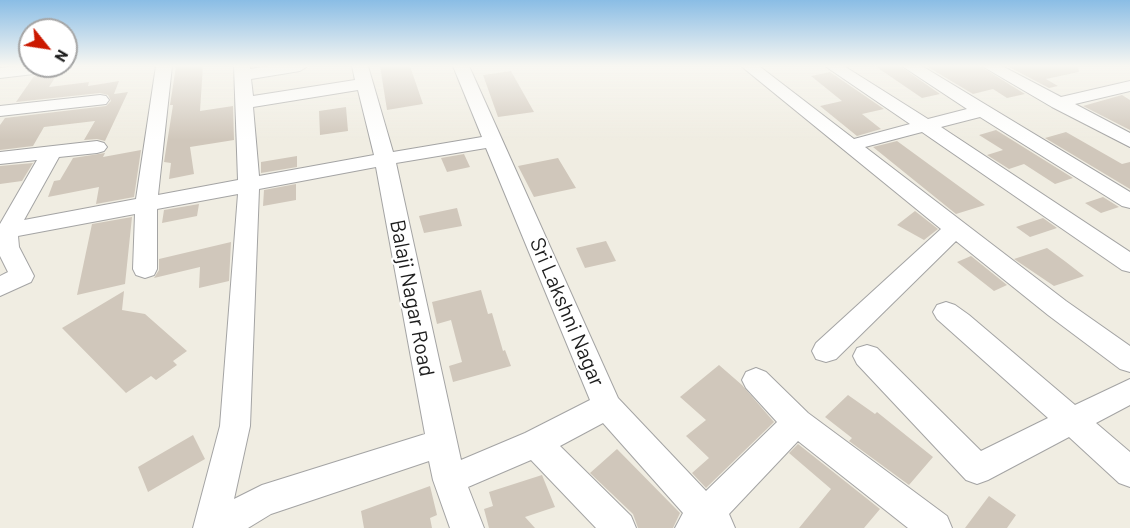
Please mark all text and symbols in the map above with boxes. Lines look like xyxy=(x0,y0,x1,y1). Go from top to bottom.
north arrow xyxy=(18,18,78,78)
text: N xyxy=(51,47,73,66)
street label: Balaji Nagar Road xyxy=(384,217,440,379)
street label: Sri Lakshni Nagar xyxy=(524,234,610,390)

